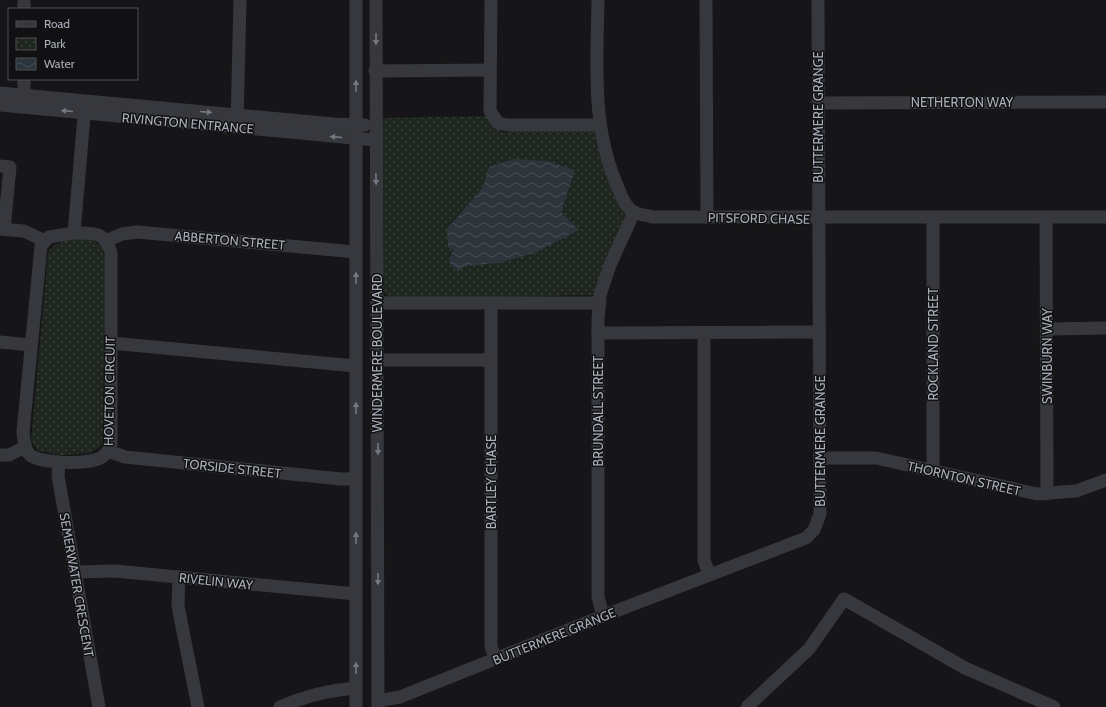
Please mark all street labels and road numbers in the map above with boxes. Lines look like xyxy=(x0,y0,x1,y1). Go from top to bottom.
street label: BUTTERMERE GRANGE xyxy=(810,51,826,183)
street label: NETHERTON WAY xyxy=(911,94,1014,110)
street label: RIVINGTON ENTRANCE xyxy=(121,109,255,137)
street label: PITSFORD CHASE xyxy=(708,209,810,227)
street label: ABBERTON STREET xyxy=(174,227,286,253)
street label: WINDERMERE BOULEVARD xyxy=(369,274,385,432)
street label: ROCKLAND STREET xyxy=(925,287,941,400)
street label: SWINBURN WAY xyxy=(1039,307,1055,404)
street label: HOVETON CIRCUIT xyxy=(100,336,118,446)
street label: BRUNDALL STREET xyxy=(590,355,606,467)
street label: BUTTERMERE GRANGE xyxy=(812,375,828,507)
street label: BARTLEY CHASE xyxy=(483,435,499,529)
street label: TORSIDE STREET xyxy=(182,455,282,481)
street label: THORNTON STREET xyxy=(906,457,1022,499)
street label: SEMERWATER CRESCENT xyxy=(56,512,98,658)
street label: RIVELIN WAY xyxy=(178,569,255,593)
street label: BUTTERMERE GRANGE xyxy=(490,604,618,668)

